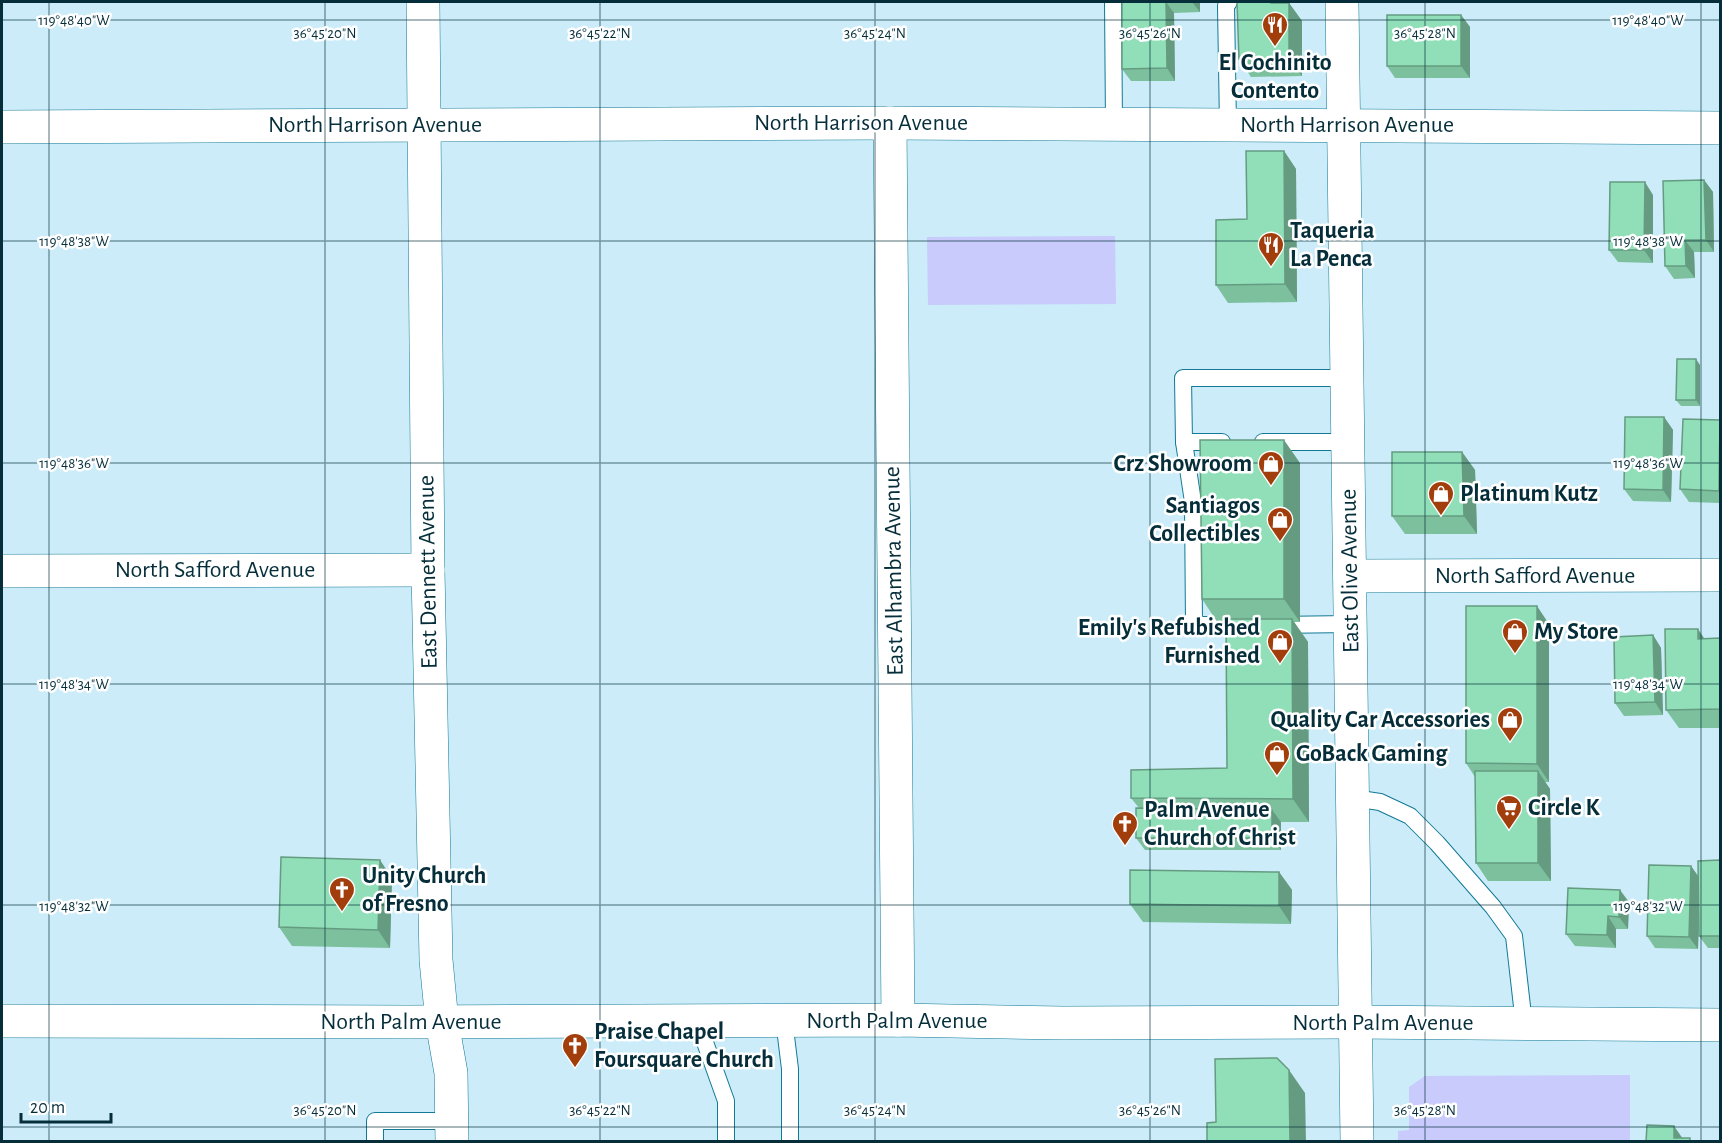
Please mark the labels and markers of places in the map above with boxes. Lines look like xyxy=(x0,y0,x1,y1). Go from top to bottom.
restaurant icon: El Cochinito Contento xyxy=(1260,10,1290,48)
place label: El Cochinito Contento xyxy=(1218,51,1332,103)
place label: Taqueria La Penca xyxy=(1290,219,1375,271)
restaurant icon: Taqueria La Penca xyxy=(1256,230,1286,268)
shop icon: Crz Showroom xyxy=(1256,449,1286,487)
place label: Crz Showroom xyxy=(1114,452,1252,476)
shop icon: Platinum Kutz xyxy=(1426,479,1456,517)
place label: Platinum Kutz xyxy=(1460,482,1598,506)
place label: Santiagos Collectibles xyxy=(1149,494,1260,546)
shop icon: Santiagos Collectibles xyxy=(1265,505,1295,543)
place label: Emily's Refubished Furnished xyxy=(1078,616,1260,668)
shop icon: My Store xyxy=(1500,617,1530,655)
place label: My Store xyxy=(1534,620,1618,644)
shop icon: Emily's Refubished Furnished xyxy=(1265,627,1295,665)
shop icon: Quality Car Accessories xyxy=(1495,705,1525,743)
place label: Quality Car Accessories xyxy=(1270,708,1490,732)
shop icon: GoBack Gaming xyxy=(1262,739,1292,777)
place label: GoBack Gaming xyxy=(1296,742,1448,766)
supermarket icon: Circle K xyxy=(1494,793,1524,831)
place label: Circle K xyxy=(1528,796,1600,820)
place label: Palm Avenue Church of Christ xyxy=(1144,798,1296,850)
church icon: Palm Avenue Church of Christ xyxy=(1110,809,1140,847)
place label: Unity Church of Fresno xyxy=(362,864,486,916)
church icon: Unity Church of Fresno xyxy=(327,875,357,913)
place label: Praise Chapel Foursquare Church xyxy=(594,1020,774,1072)
church icon: Praise Chapel Foursquare Church xyxy=(560,1031,590,1069)

